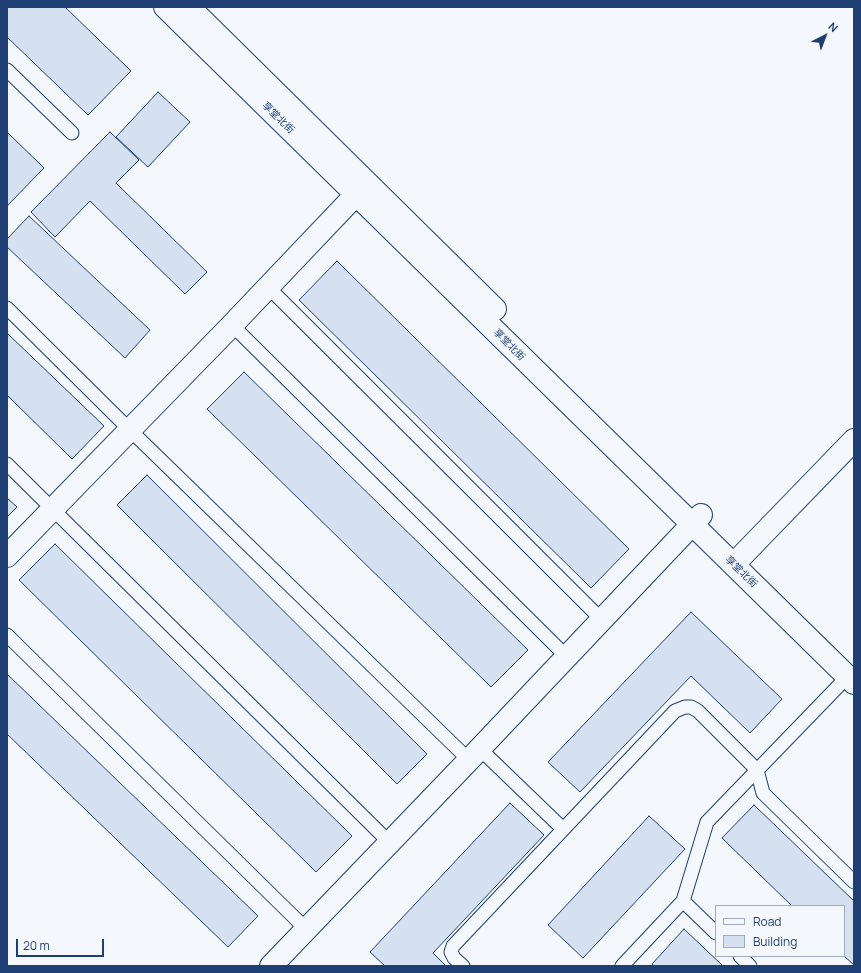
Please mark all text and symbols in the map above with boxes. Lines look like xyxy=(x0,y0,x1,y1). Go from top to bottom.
north arrow xyxy=(805,16,845,56)
text: N xyxy=(825,18,841,35)
street label: 享堂北街 xyxy=(259,100,297,136)
street label: 享堂北街 xyxy=(491,327,527,363)
street label: 享堂北街 xyxy=(722,554,760,590)
legend xyxy=(715,905,845,957)
text: Road xyxy=(753,913,781,930)
scale bar xyxy=(18,931,106,957)
text: Building xyxy=(753,933,797,950)
text: 20 m xyxy=(23,937,50,954)

